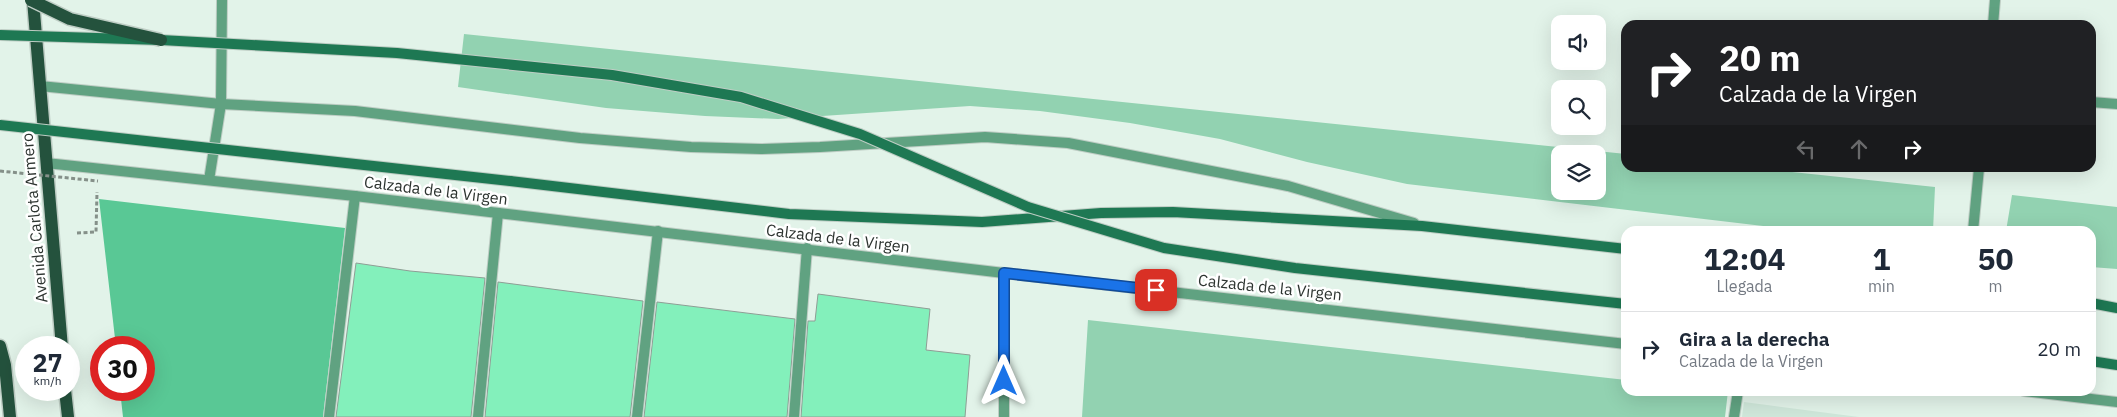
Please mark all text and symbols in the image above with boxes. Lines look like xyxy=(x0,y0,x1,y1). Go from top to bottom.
map controls xyxy=(1551,15,1606,200)
button: sound xyxy=(1551,15,1606,70)
text: 20 m xyxy=(1719,35,1801,81)
icon: right xyxy=(1636,40,1701,105)
text: Calzada de la Virgen xyxy=(1719,79,1918,108)
button: search xyxy=(1551,80,1606,135)
street label: Avenida Carlota Armero xyxy=(17,132,51,304)
icon: left xyxy=(1792,135,1820,163)
icon: ahead xyxy=(1845,135,1873,163)
icon: right xyxy=(1898,135,1926,163)
button: layers xyxy=(1551,145,1606,200)
street label: Calzada de la Virgen xyxy=(363,171,509,209)
street label: Calzada de la Virgen xyxy=(765,219,911,257)
text: 12:04 xyxy=(1704,239,1785,278)
text: 1 xyxy=(1872,239,1890,278)
text: 50 xyxy=(1977,239,2013,278)
pin xyxy=(1135,269,1177,311)
street label: Calzada de la Virgen xyxy=(1197,270,1343,304)
icon: arrive xyxy=(1142,276,1170,304)
text: Llegada xyxy=(1716,276,1772,296)
text: min xyxy=(1868,276,1895,296)
text: m xyxy=(1988,276,2002,296)
text: Gira a la derecha xyxy=(1679,327,1830,351)
icon: right xyxy=(1636,335,1664,363)
speed limit sign: 30 xyxy=(90,336,155,401)
text: 20 m xyxy=(2037,337,2081,361)
text: 27 xyxy=(32,346,63,379)
text: Calzada de la Virgen xyxy=(1679,351,1823,371)
position arrow xyxy=(977,354,1029,406)
text: km/h xyxy=(33,373,62,388)

